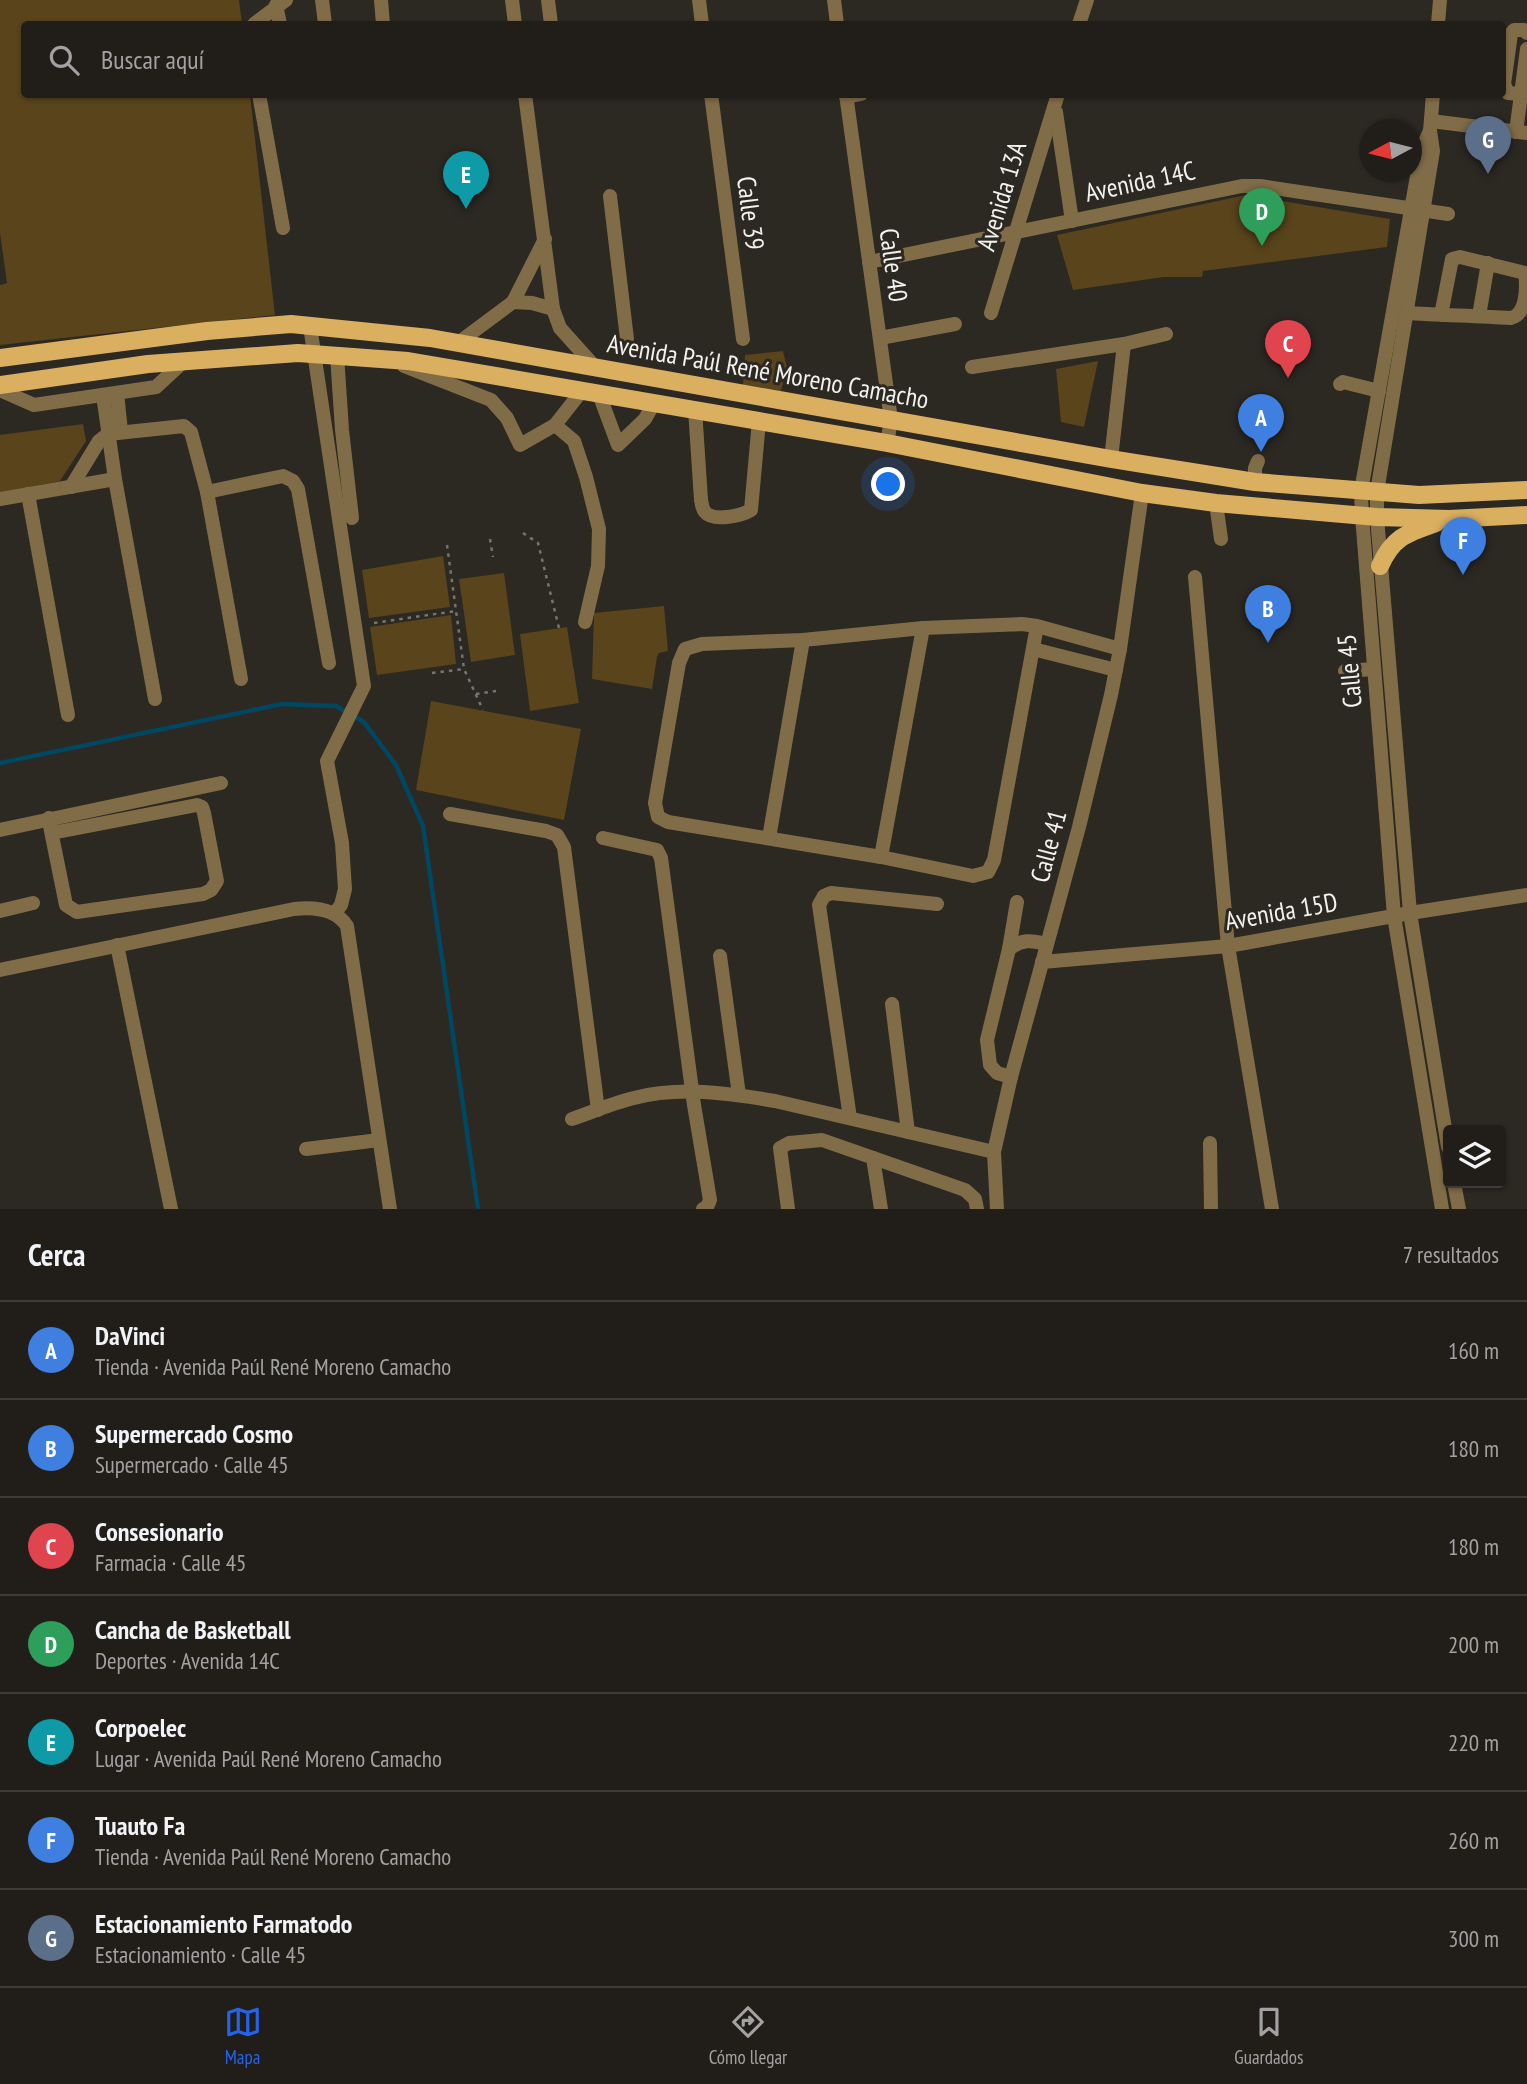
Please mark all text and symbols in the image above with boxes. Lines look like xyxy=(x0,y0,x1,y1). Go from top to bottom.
search box xyxy=(21,21,1506,98)
icon: search xyxy=(45,41,83,79)
text: Buscar aquí xyxy=(101,43,204,76)
pin: G xyxy=(1465,116,1511,174)
north arrow xyxy=(1359,119,1422,182)
street label: Avenida 13A xyxy=(969,137,1033,254)
pin: E xyxy=(443,151,489,209)
street label: Avenida 14C xyxy=(1082,153,1198,209)
street label: Calle 39 xyxy=(730,174,772,252)
pin: D xyxy=(1239,188,1285,246)
street label: Calle 40 xyxy=(873,226,915,304)
pin: C xyxy=(1265,320,1311,378)
street label: Avenida Paúl René Moreno Camacho xyxy=(605,326,931,416)
pin: A xyxy=(1238,394,1284,452)
your location xyxy=(871,467,905,501)
pin: F xyxy=(1440,517,1486,575)
pin: B xyxy=(1245,585,1291,643)
street label: Calle 45 xyxy=(1329,633,1369,709)
street label: Calle 41 xyxy=(1023,806,1073,886)
street label: Avenida 15D xyxy=(1222,885,1340,937)
map controls xyxy=(1443,1125,1506,1188)
button: layers xyxy=(1443,1125,1506,1188)
text: Cerca xyxy=(28,1235,85,1274)
text: 7 resultados xyxy=(1403,1240,1499,1269)
text: DaVinci xyxy=(95,1319,165,1352)
text: A xyxy=(45,1336,57,1365)
text: 160 m xyxy=(1448,1336,1499,1365)
text: Tienda · Avenida Paúl René Moreno Camacho xyxy=(95,1352,451,1381)
text: Supermercado Cosmo xyxy=(95,1417,293,1450)
text: B xyxy=(45,1434,57,1463)
text: 180 m xyxy=(1448,1434,1499,1463)
text: Supermercado · Calle 45 xyxy=(95,1450,289,1479)
text: Consesionario xyxy=(95,1515,224,1548)
text: C xyxy=(46,1532,56,1561)
text: 180 m xyxy=(1448,1532,1499,1561)
text: Farmacia · Calle 45 xyxy=(95,1548,246,1577)
text: Cancha de Basketball xyxy=(95,1613,291,1646)
text: D xyxy=(45,1630,57,1659)
text: 200 m xyxy=(1448,1630,1499,1659)
text: Deportes · Avenida 14C xyxy=(95,1646,280,1675)
text: Corpoelec xyxy=(95,1711,186,1744)
text: E xyxy=(46,1728,56,1757)
text: 220 m xyxy=(1448,1728,1499,1757)
text: Lugar · Avenida Paúl René Moreno Camacho xyxy=(95,1744,442,1773)
text: Tuauto Fa xyxy=(95,1809,185,1842)
text: F xyxy=(46,1826,56,1855)
text: 260 m xyxy=(1448,1826,1499,1855)
text: Tienda · Avenida Paúl René Moreno Camacho xyxy=(95,1842,451,1871)
text: Estacionamiento Farmatodo xyxy=(95,1907,352,1940)
text: G xyxy=(45,1924,57,1953)
text: 300 m xyxy=(1448,1924,1499,1953)
text: Estacionamiento · Calle 45 xyxy=(95,1940,306,1969)
tab: Mapa xyxy=(224,2003,262,2069)
tab: Cómo llegar xyxy=(709,2003,787,2069)
tab: Guardados xyxy=(1234,2003,1303,2069)

